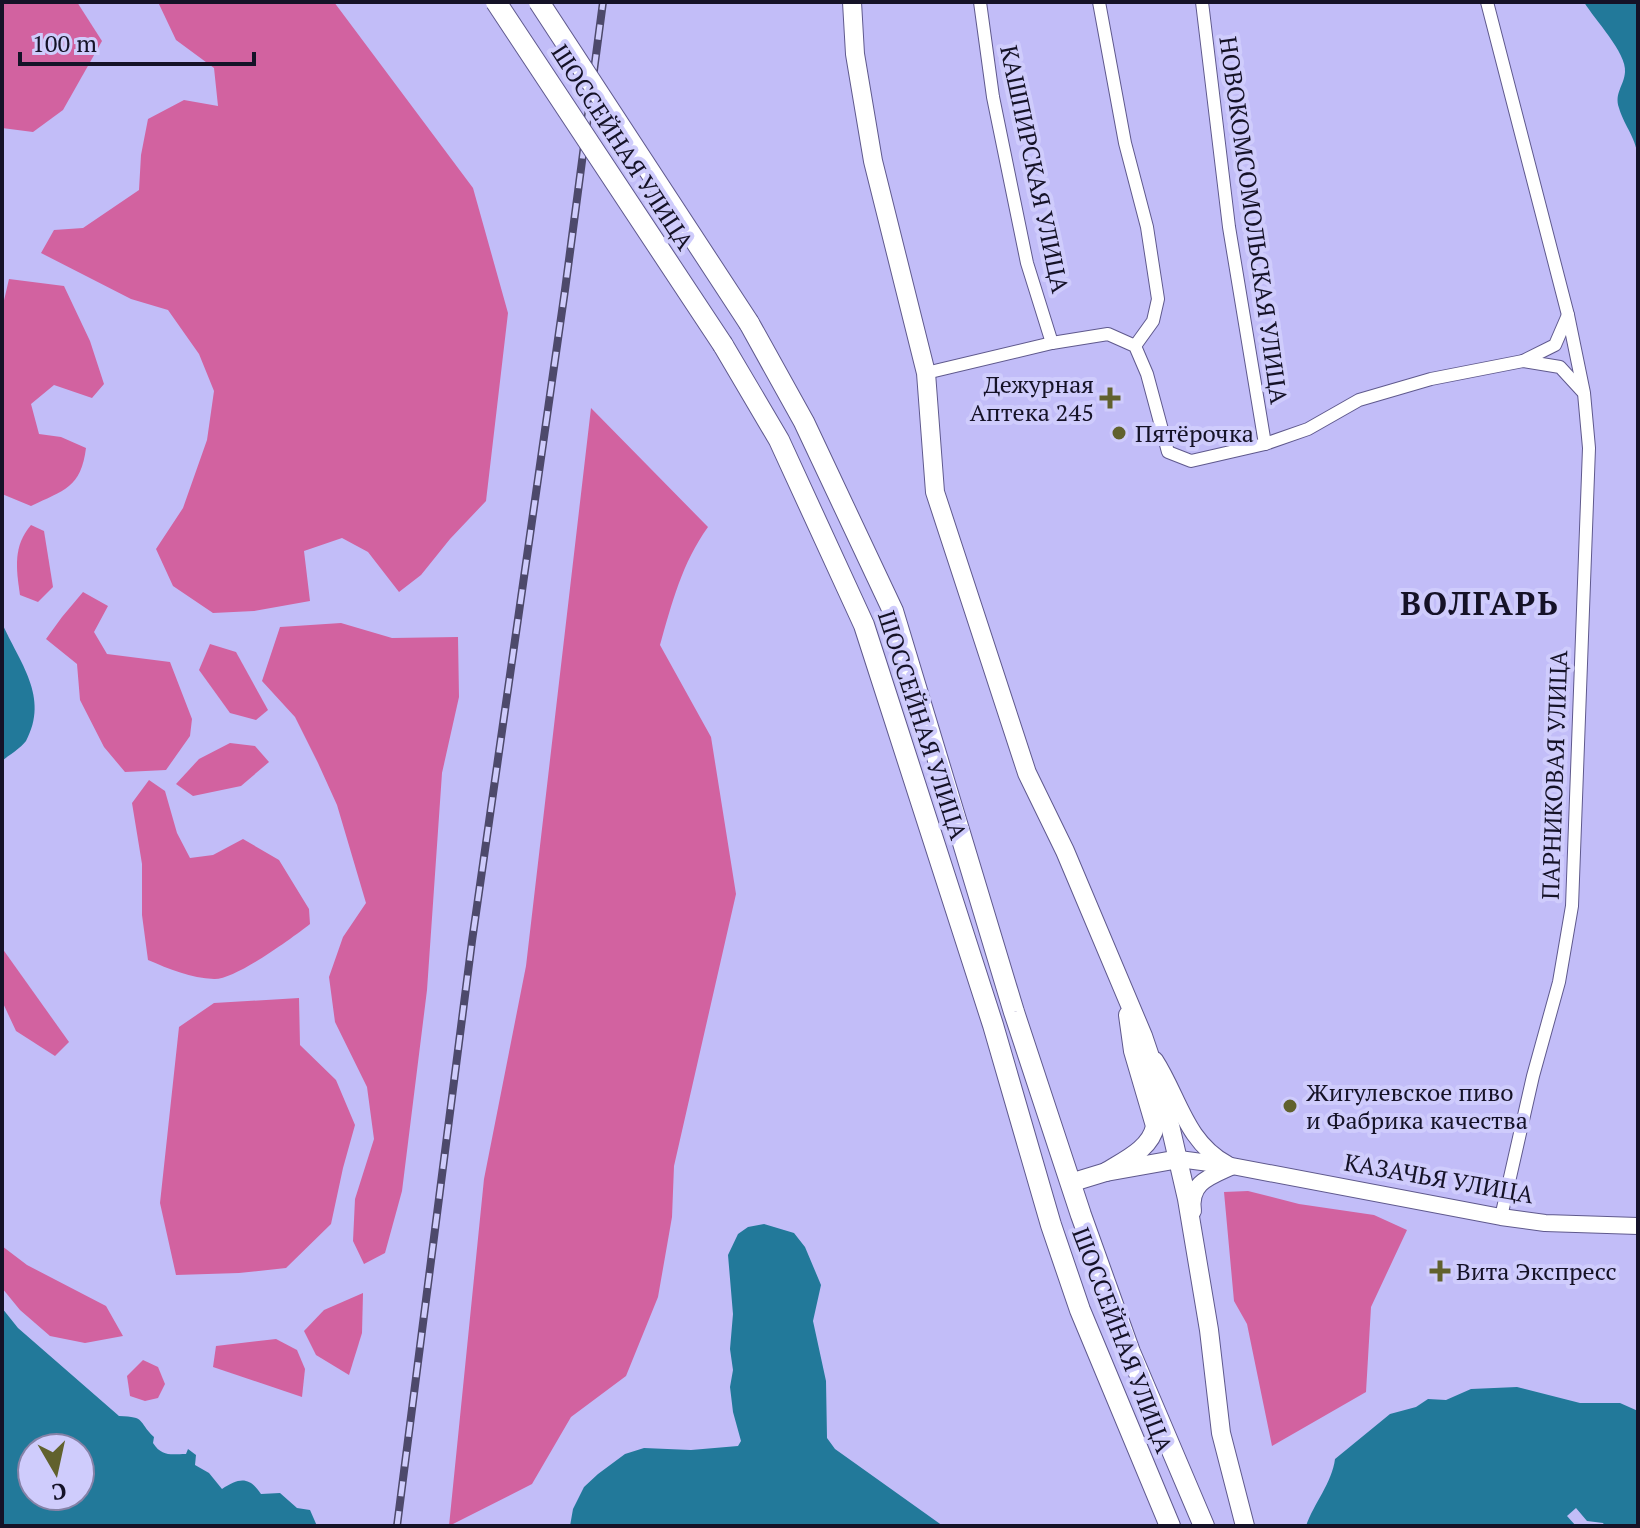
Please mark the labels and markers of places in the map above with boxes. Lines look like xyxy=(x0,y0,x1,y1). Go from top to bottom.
place label: Дежурная Аптека 245 xyxy=(970,368,1094,428)
marker: Дежурная Аптека 245 xyxy=(1101,389,1119,407)
place label: Пятёрочка xyxy=(1135,417,1254,449)
marker: Пятёрочка xyxy=(1110,424,1128,442)
place label: Жигулевское пиво и Фабрика качества xyxy=(1306,1076,1528,1136)
marker: Жигулевское пиво и Фабрика качества xyxy=(1281,1097,1299,1115)
place label: Вита Экспресс xyxy=(1456,1255,1617,1287)
marker: Вита Экспресс xyxy=(1431,1262,1449,1280)

